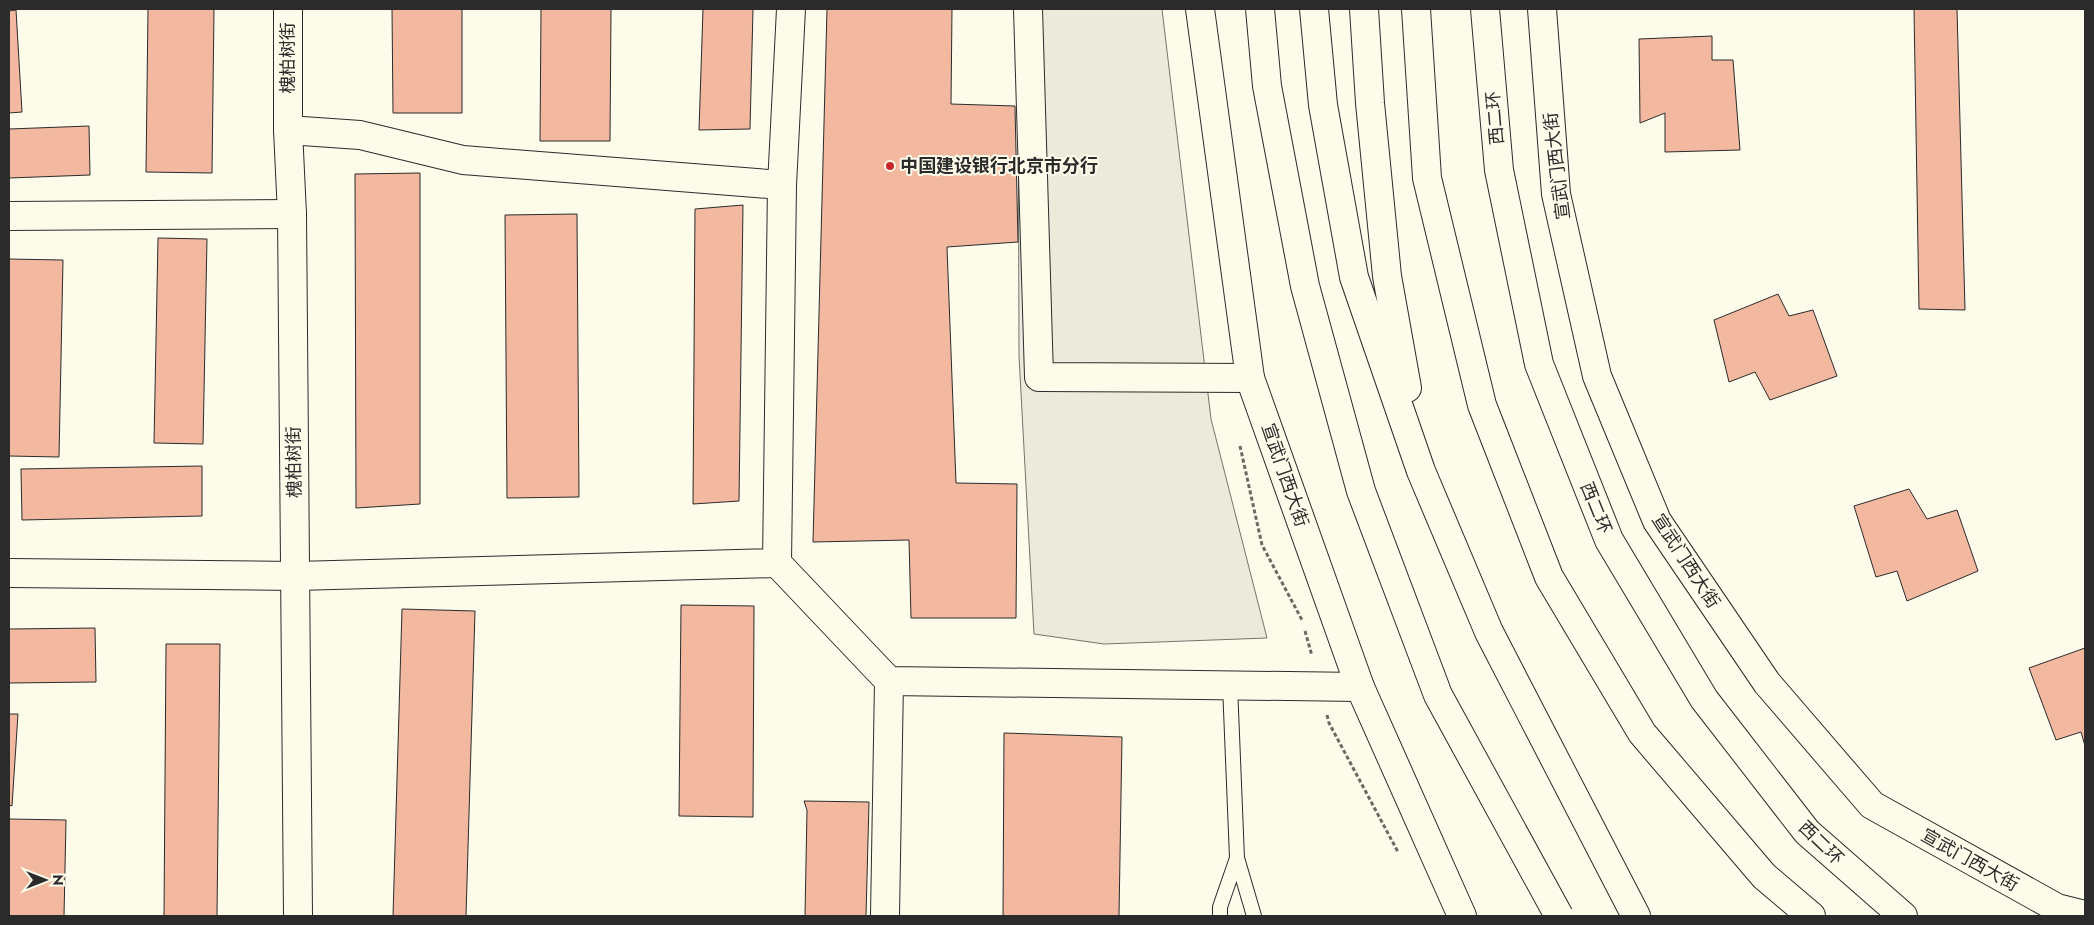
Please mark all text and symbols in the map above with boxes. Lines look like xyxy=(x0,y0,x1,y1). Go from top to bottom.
street label: 槐柏树街 xyxy=(275,22,301,94)
street label: 西二环 xyxy=(1480,90,1510,146)
street label: 宣武门西大街 xyxy=(1538,111,1576,221)
place label: 中国建设银行北京市分行 xyxy=(900,153,1098,179)
marker: 中国建设银行北京市分行 xyxy=(884,160,896,172)
street label: 宣武门西大街 xyxy=(1255,420,1315,530)
street label: 槐柏树街 xyxy=(280,426,308,498)
street label: 西二环 xyxy=(1574,478,1618,538)
street label: 宣武门西大街 xyxy=(1646,509,1726,613)
street label: 西二环 xyxy=(1793,815,1849,871)
street label: 宣武门西大街 xyxy=(1916,822,2024,898)
north arrow xyxy=(20,855,70,905)
text: N xyxy=(48,874,68,886)

